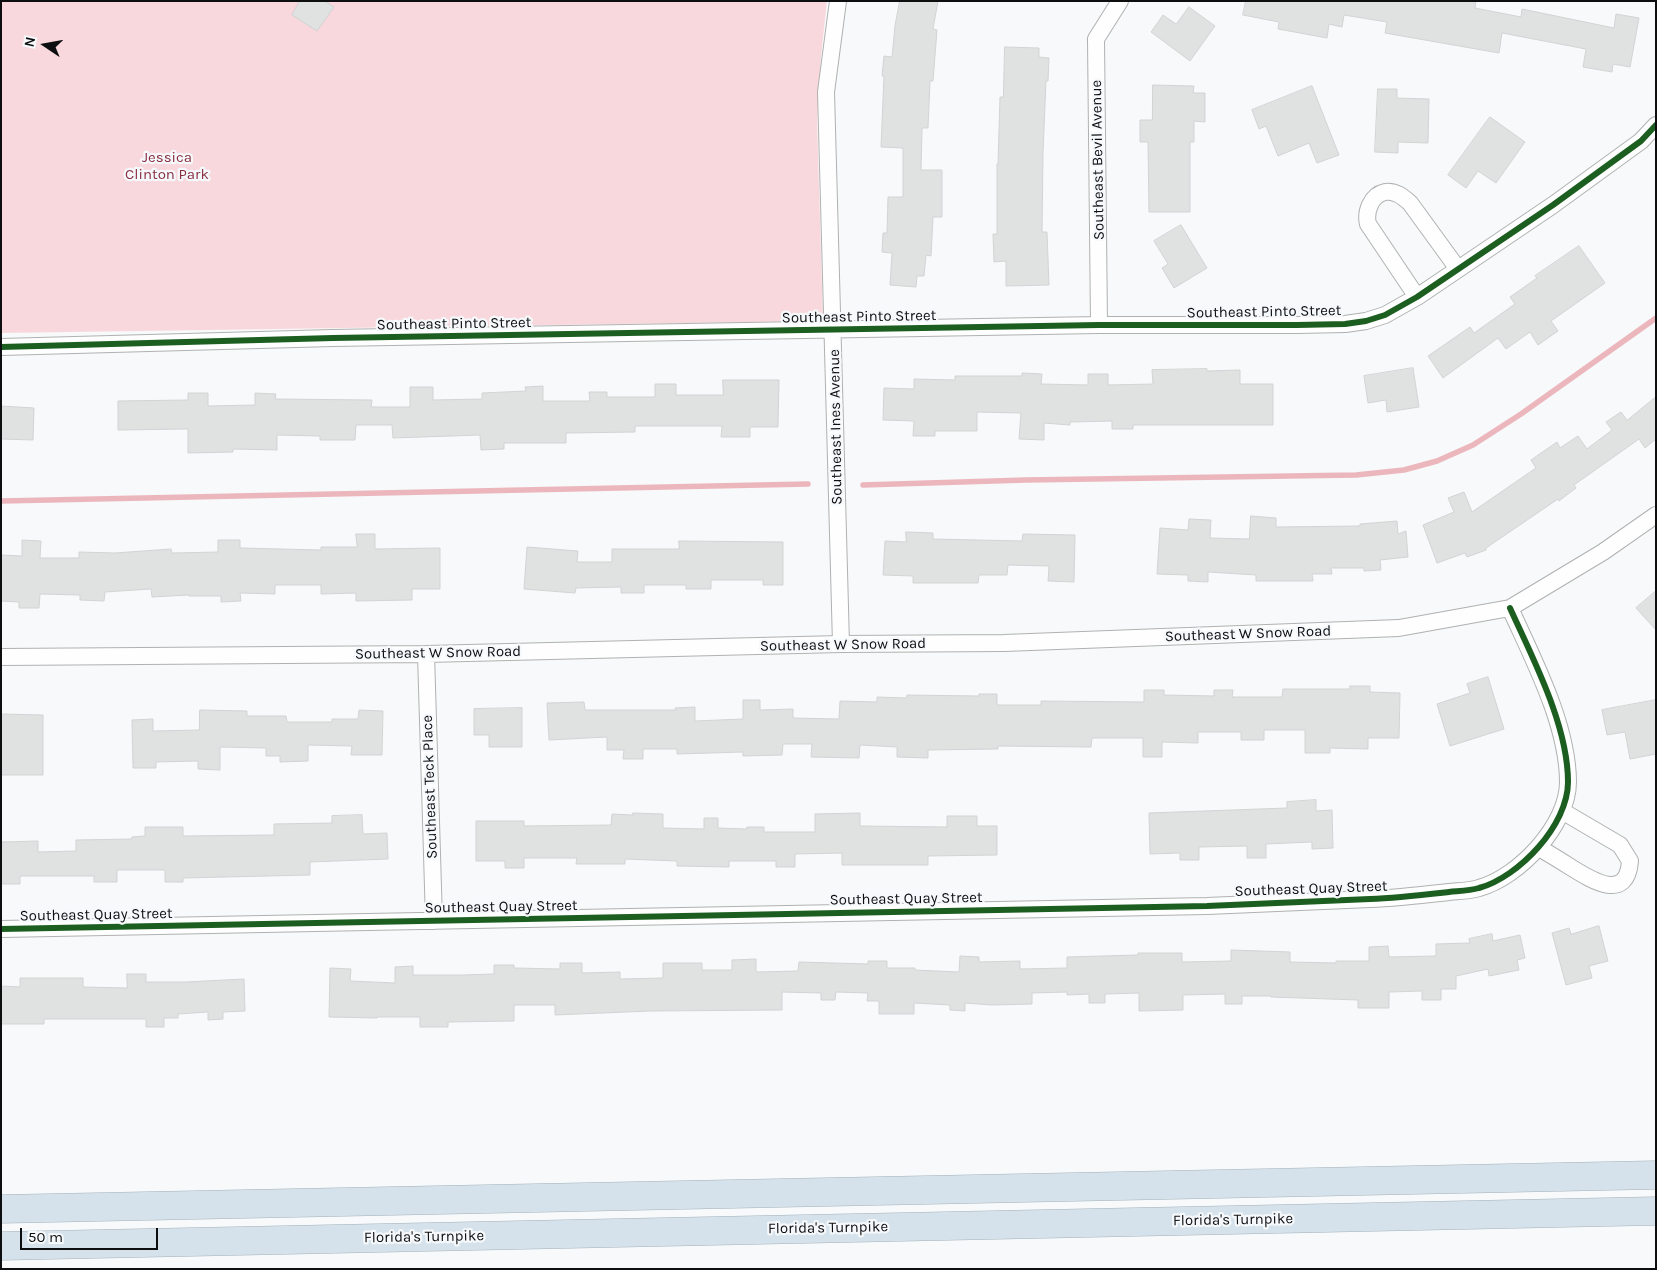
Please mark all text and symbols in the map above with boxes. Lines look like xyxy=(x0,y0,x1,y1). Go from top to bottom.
north arrow xyxy=(20,20,70,70)
text: N xyxy=(20,35,39,48)
street label: Southeast Bevil Avenue xyxy=(1088,80,1108,240)
park label: Jessica Clinton Park xyxy=(125,149,209,184)
street label: Southeast Pinto Street xyxy=(1187,302,1341,322)
street label: Southeast Pinto Street xyxy=(782,307,936,327)
street label: Southeast Pinto Street xyxy=(377,314,531,334)
street label: Southeast Ines Avenue xyxy=(826,349,846,505)
street label: Southeast W Snow Road xyxy=(1165,622,1331,646)
street label: Southeast W Snow Road xyxy=(760,635,926,655)
street label: Southeast W Snow Road xyxy=(355,643,521,663)
street label: Southeast Teck Place xyxy=(418,715,442,859)
street label: Southeast Quay Street xyxy=(1234,877,1388,901)
street label: Southeast Quay Street xyxy=(829,889,983,909)
street label: Southeast Quay Street xyxy=(424,897,578,917)
street label: Southeast Quay Street xyxy=(19,905,173,925)
street label: Florida's Turnpike xyxy=(1173,1210,1293,1230)
scale bar xyxy=(22,1218,160,1250)
street label: Florida's Turnpike xyxy=(768,1218,888,1238)
street label: Florida's Turnpike xyxy=(364,1227,484,1247)
text: 50 m xyxy=(28,1228,63,1246)

